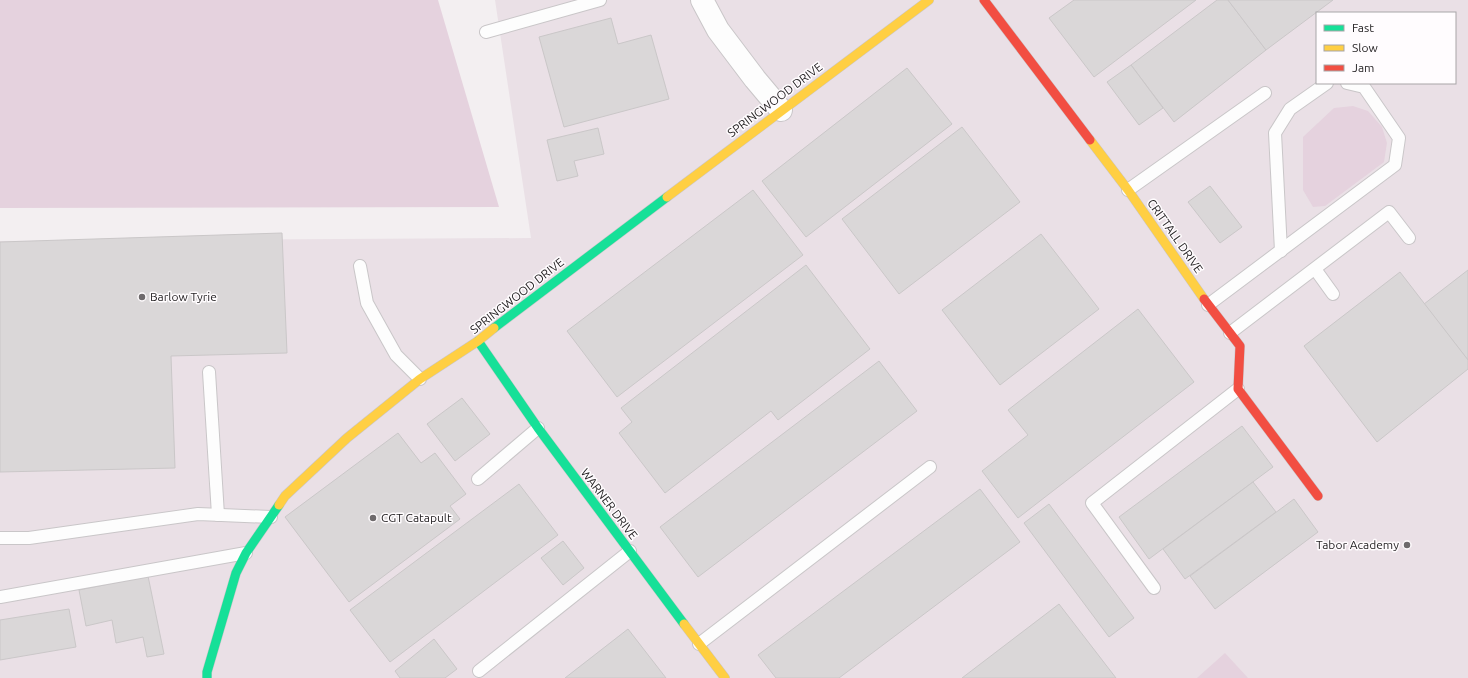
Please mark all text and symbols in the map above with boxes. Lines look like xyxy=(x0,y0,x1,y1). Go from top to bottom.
legend xyxy=(1316,12,1456,84)
text: Fast xyxy=(1352,21,1374,34)
text: Slow xyxy=(1352,41,1378,54)
street label: SPRINGWOOD DRIVE xyxy=(725,60,825,139)
text: Jam xyxy=(1352,61,1374,74)
street label: CRITTALL DRIVE xyxy=(1145,196,1206,275)
street label: SPRINGWOOD DRIVE xyxy=(467,255,566,336)
place label: Barlow Tyrie xyxy=(150,290,217,303)
marker: Barlow Tyrie xyxy=(137,292,147,302)
street label: WARNER DRIVE xyxy=(579,466,640,542)
place label: CGT Catapult xyxy=(381,511,452,524)
marker: CGT Catapult xyxy=(368,513,378,523)
place label: Tabor Academy xyxy=(1316,538,1399,551)
marker: Tabor Academy xyxy=(1402,540,1412,550)

